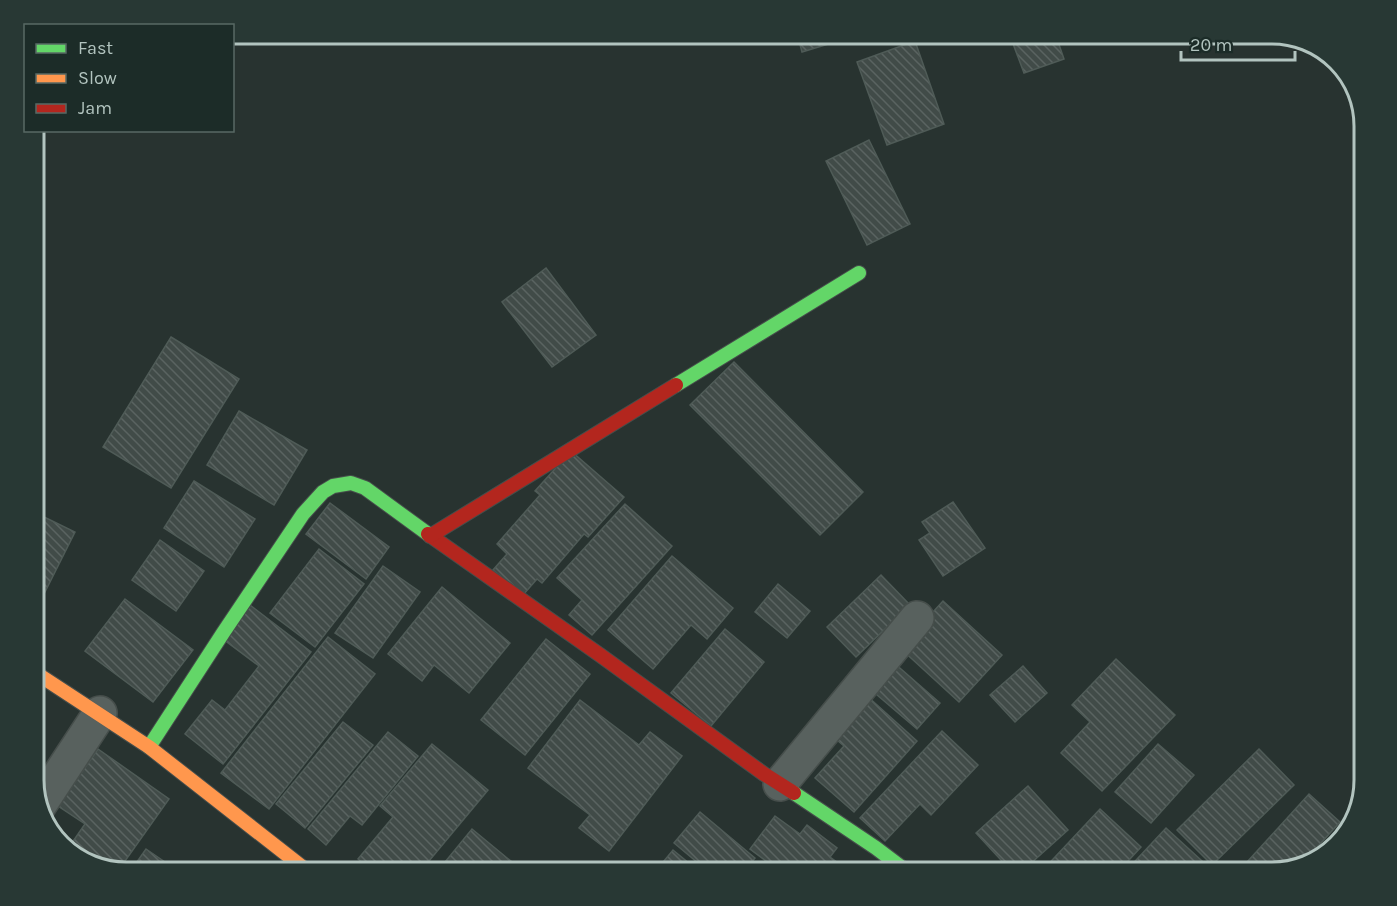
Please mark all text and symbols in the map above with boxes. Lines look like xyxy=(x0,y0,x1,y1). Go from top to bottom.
legend xyxy=(24,24,234,132)
scale bar xyxy=(1181,24,1295,62)
text: 20 m xyxy=(1190,34,1232,56)
text: Fast xyxy=(78,37,113,59)
text: Slow xyxy=(78,67,117,89)
text: Jam xyxy=(78,97,112,119)

